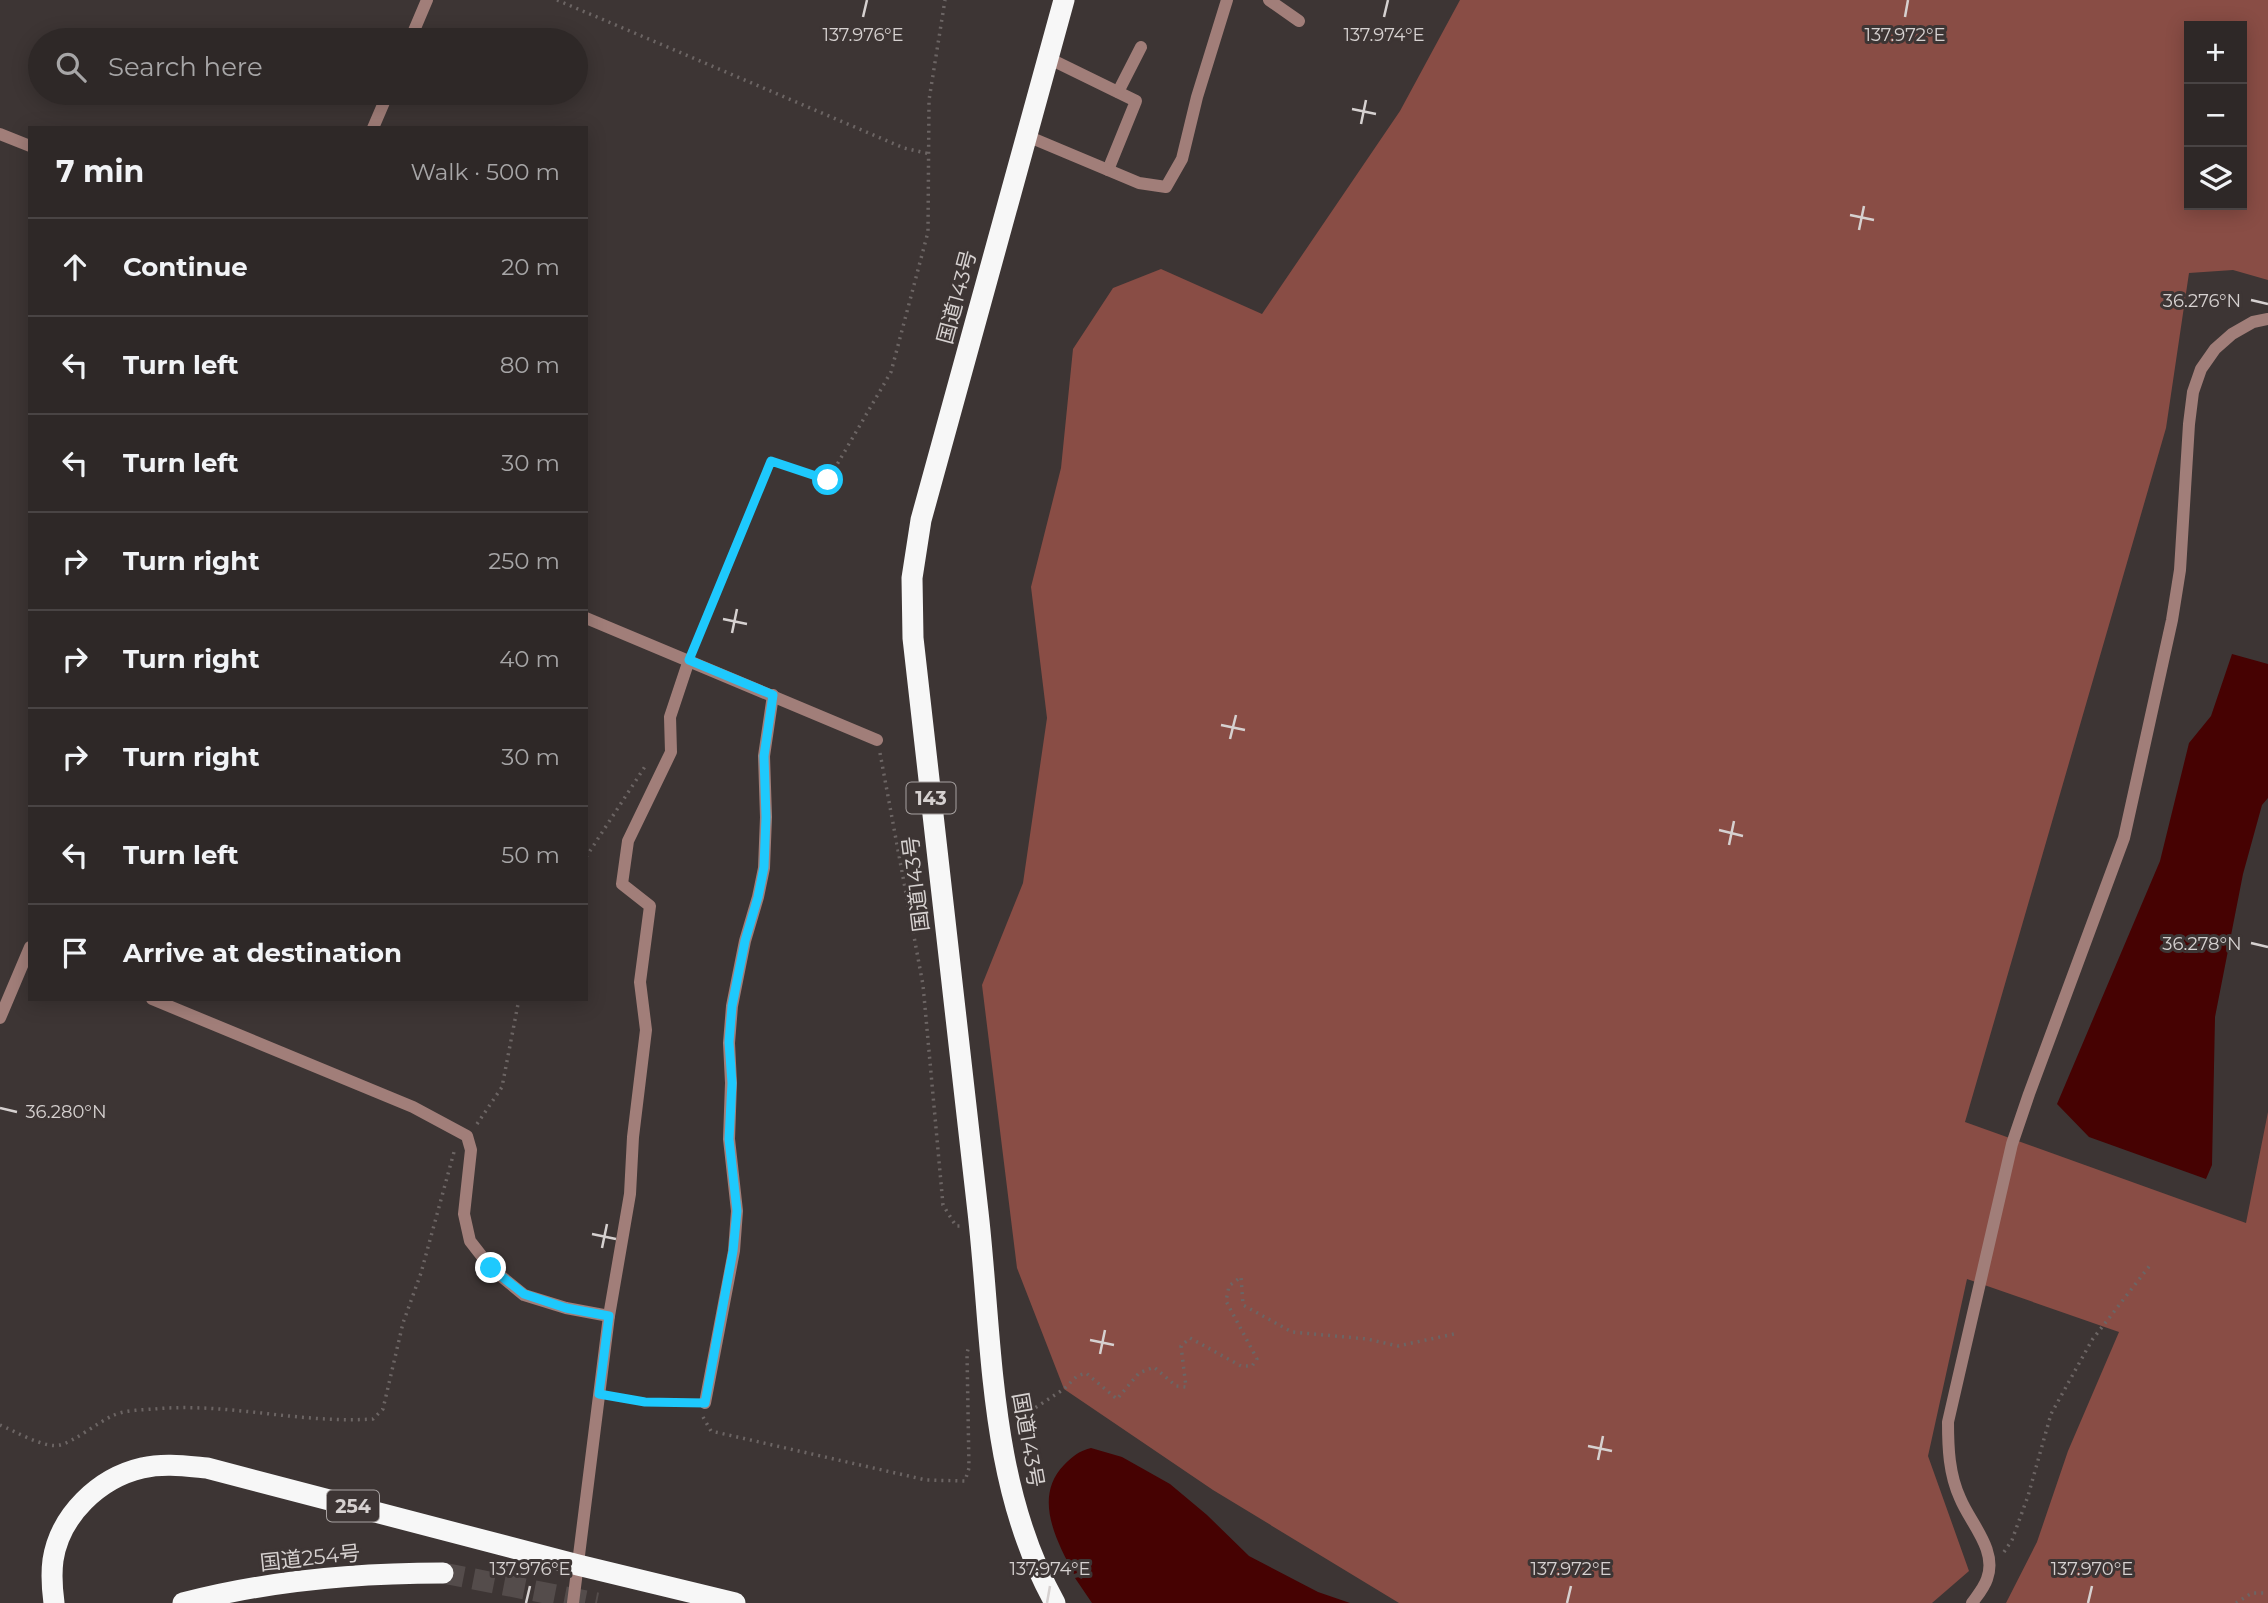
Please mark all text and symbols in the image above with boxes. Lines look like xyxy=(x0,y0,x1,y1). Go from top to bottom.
map controls xyxy=(2184,21,2247,210)
button: + xyxy=(2184,21,2247,84)
text: 137.976°E xyxy=(822,24,904,46)
text: 137.974°E xyxy=(1343,24,1425,46)
text: 137.972°E xyxy=(1864,24,1946,46)
search box xyxy=(28,28,588,105)
icon: search xyxy=(52,48,90,86)
text: Search here xyxy=(108,51,263,83)
button: − xyxy=(2184,84,2247,147)
button: layers xyxy=(2184,147,2247,210)
text: 7 min xyxy=(56,153,144,190)
text: Walk · 500 m xyxy=(410,158,560,186)
street label: 国道143号 xyxy=(932,247,981,346)
icon: ahead xyxy=(56,248,94,286)
text: Continue xyxy=(123,251,248,283)
text: 20 m xyxy=(501,253,560,281)
text: 36.276°N xyxy=(2163,290,2241,312)
icon: left xyxy=(56,346,94,384)
text: Turn left xyxy=(123,349,239,381)
text: 80 m xyxy=(500,351,560,379)
icon: left xyxy=(56,444,94,482)
text: Turn left xyxy=(123,447,239,479)
text: 30 m xyxy=(501,449,560,477)
route start xyxy=(812,464,843,495)
icon: right xyxy=(56,542,94,580)
text: Turn right xyxy=(123,545,259,577)
text: 250 m xyxy=(488,547,560,575)
icon: right xyxy=(56,640,94,678)
text: Turn right xyxy=(123,643,259,675)
text: 40 m xyxy=(499,645,560,673)
icon: right xyxy=(56,738,94,776)
text: Turn right xyxy=(123,741,259,773)
text: 30 m xyxy=(501,743,560,771)
road number: 143 xyxy=(906,782,956,814)
street label: 国道143号 xyxy=(897,835,934,933)
icon: left xyxy=(56,836,94,874)
text: Turn left xyxy=(123,839,239,871)
text: 50 m xyxy=(501,841,560,869)
text: 36.278°N xyxy=(2162,933,2242,955)
icon: arrive xyxy=(56,934,94,972)
text: Arrive at destination xyxy=(123,937,402,969)
text: 36.280°N xyxy=(25,1101,107,1123)
route end xyxy=(475,1252,506,1283)
street label: 国道143号 xyxy=(1008,1390,1049,1489)
road number: 254 xyxy=(327,1490,379,1522)
street label: 国道254号 xyxy=(259,1540,361,1575)
text: 137.976°E xyxy=(489,1558,571,1580)
text: 137.974°E xyxy=(1009,1558,1091,1580)
text: 137.972°E xyxy=(1530,1558,1612,1580)
text: 137.970°E xyxy=(2051,1558,2133,1580)

